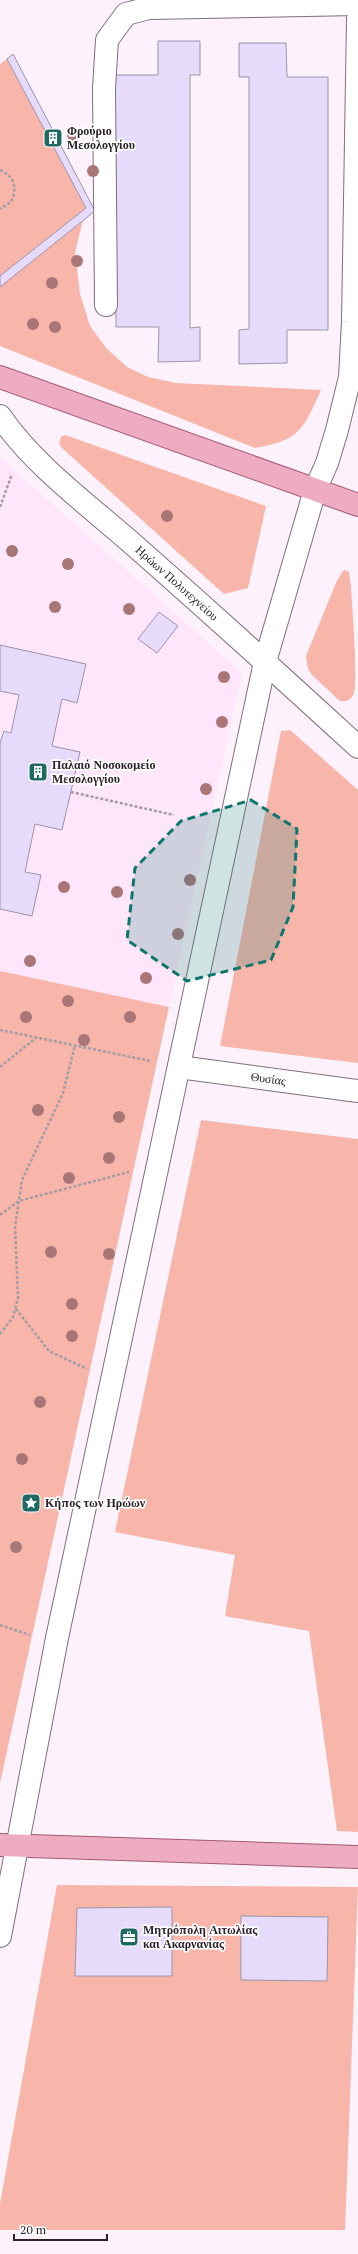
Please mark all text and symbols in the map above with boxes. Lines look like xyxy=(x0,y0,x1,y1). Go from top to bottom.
place label: Φρούριο Μεσολογγίου xyxy=(67,123,135,152)
building icon: Φρούριο Μεσολογγίου xyxy=(42,127,64,149)
street label: Ηρώων Πολυτεχνείου xyxy=(133,542,222,624)
place label: Παλαιό Νοσοκομείο Μεσολογγίου xyxy=(52,757,155,786)
building icon: Παλαιό Νοσοκομείο Μεσολογγίου xyxy=(27,761,49,783)
street label: Θυσίας xyxy=(250,1069,287,1088)
place icon: Κήπος των Ηρώων xyxy=(20,1492,42,1514)
place label: Κήπος των Ηρώων xyxy=(45,1495,146,1510)
place label: Μητρόπολη Αιτωλίας και Ακαρνανίας xyxy=(143,1922,258,1951)
office icon: Μητρόπολη Αιτωλίας και Ακαρνανίας xyxy=(118,1926,140,1948)
scale bar xyxy=(14,2216,107,2242)
text: 20 m xyxy=(20,2222,47,2237)

